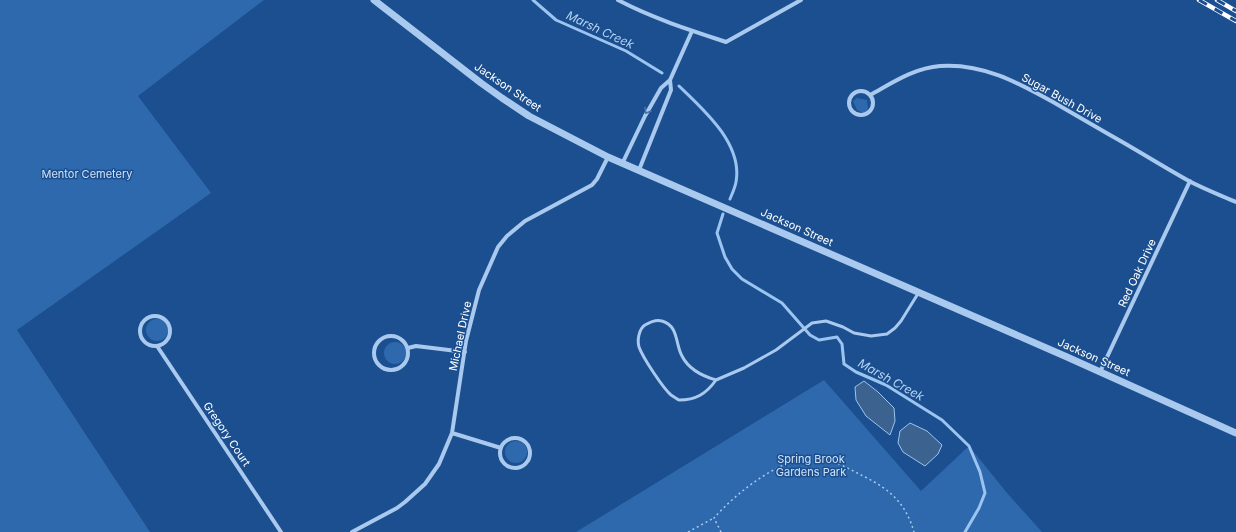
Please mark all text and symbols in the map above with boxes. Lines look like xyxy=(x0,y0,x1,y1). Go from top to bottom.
water label: Marsh Creek xyxy=(564,7,637,52)
street label: Jackson Street xyxy=(472,59,545,115)
street label: Sugar Bush Drive xyxy=(1019,70,1105,126)
one-way arrow xyxy=(645,107,652,114)
park label: Mentor Cemetery xyxy=(41,167,133,181)
street label: Jackson Street xyxy=(759,205,836,249)
street label: Red Oak Drive xyxy=(1115,236,1159,310)
street label: Michael Drive xyxy=(446,300,474,372)
street label: Jackson Street xyxy=(1056,335,1133,379)
water label: Marsh Creek xyxy=(856,355,927,404)
street label: Gregory Court xyxy=(200,399,254,469)
park label: Spring Brook Gardens Park xyxy=(776,452,846,479)

